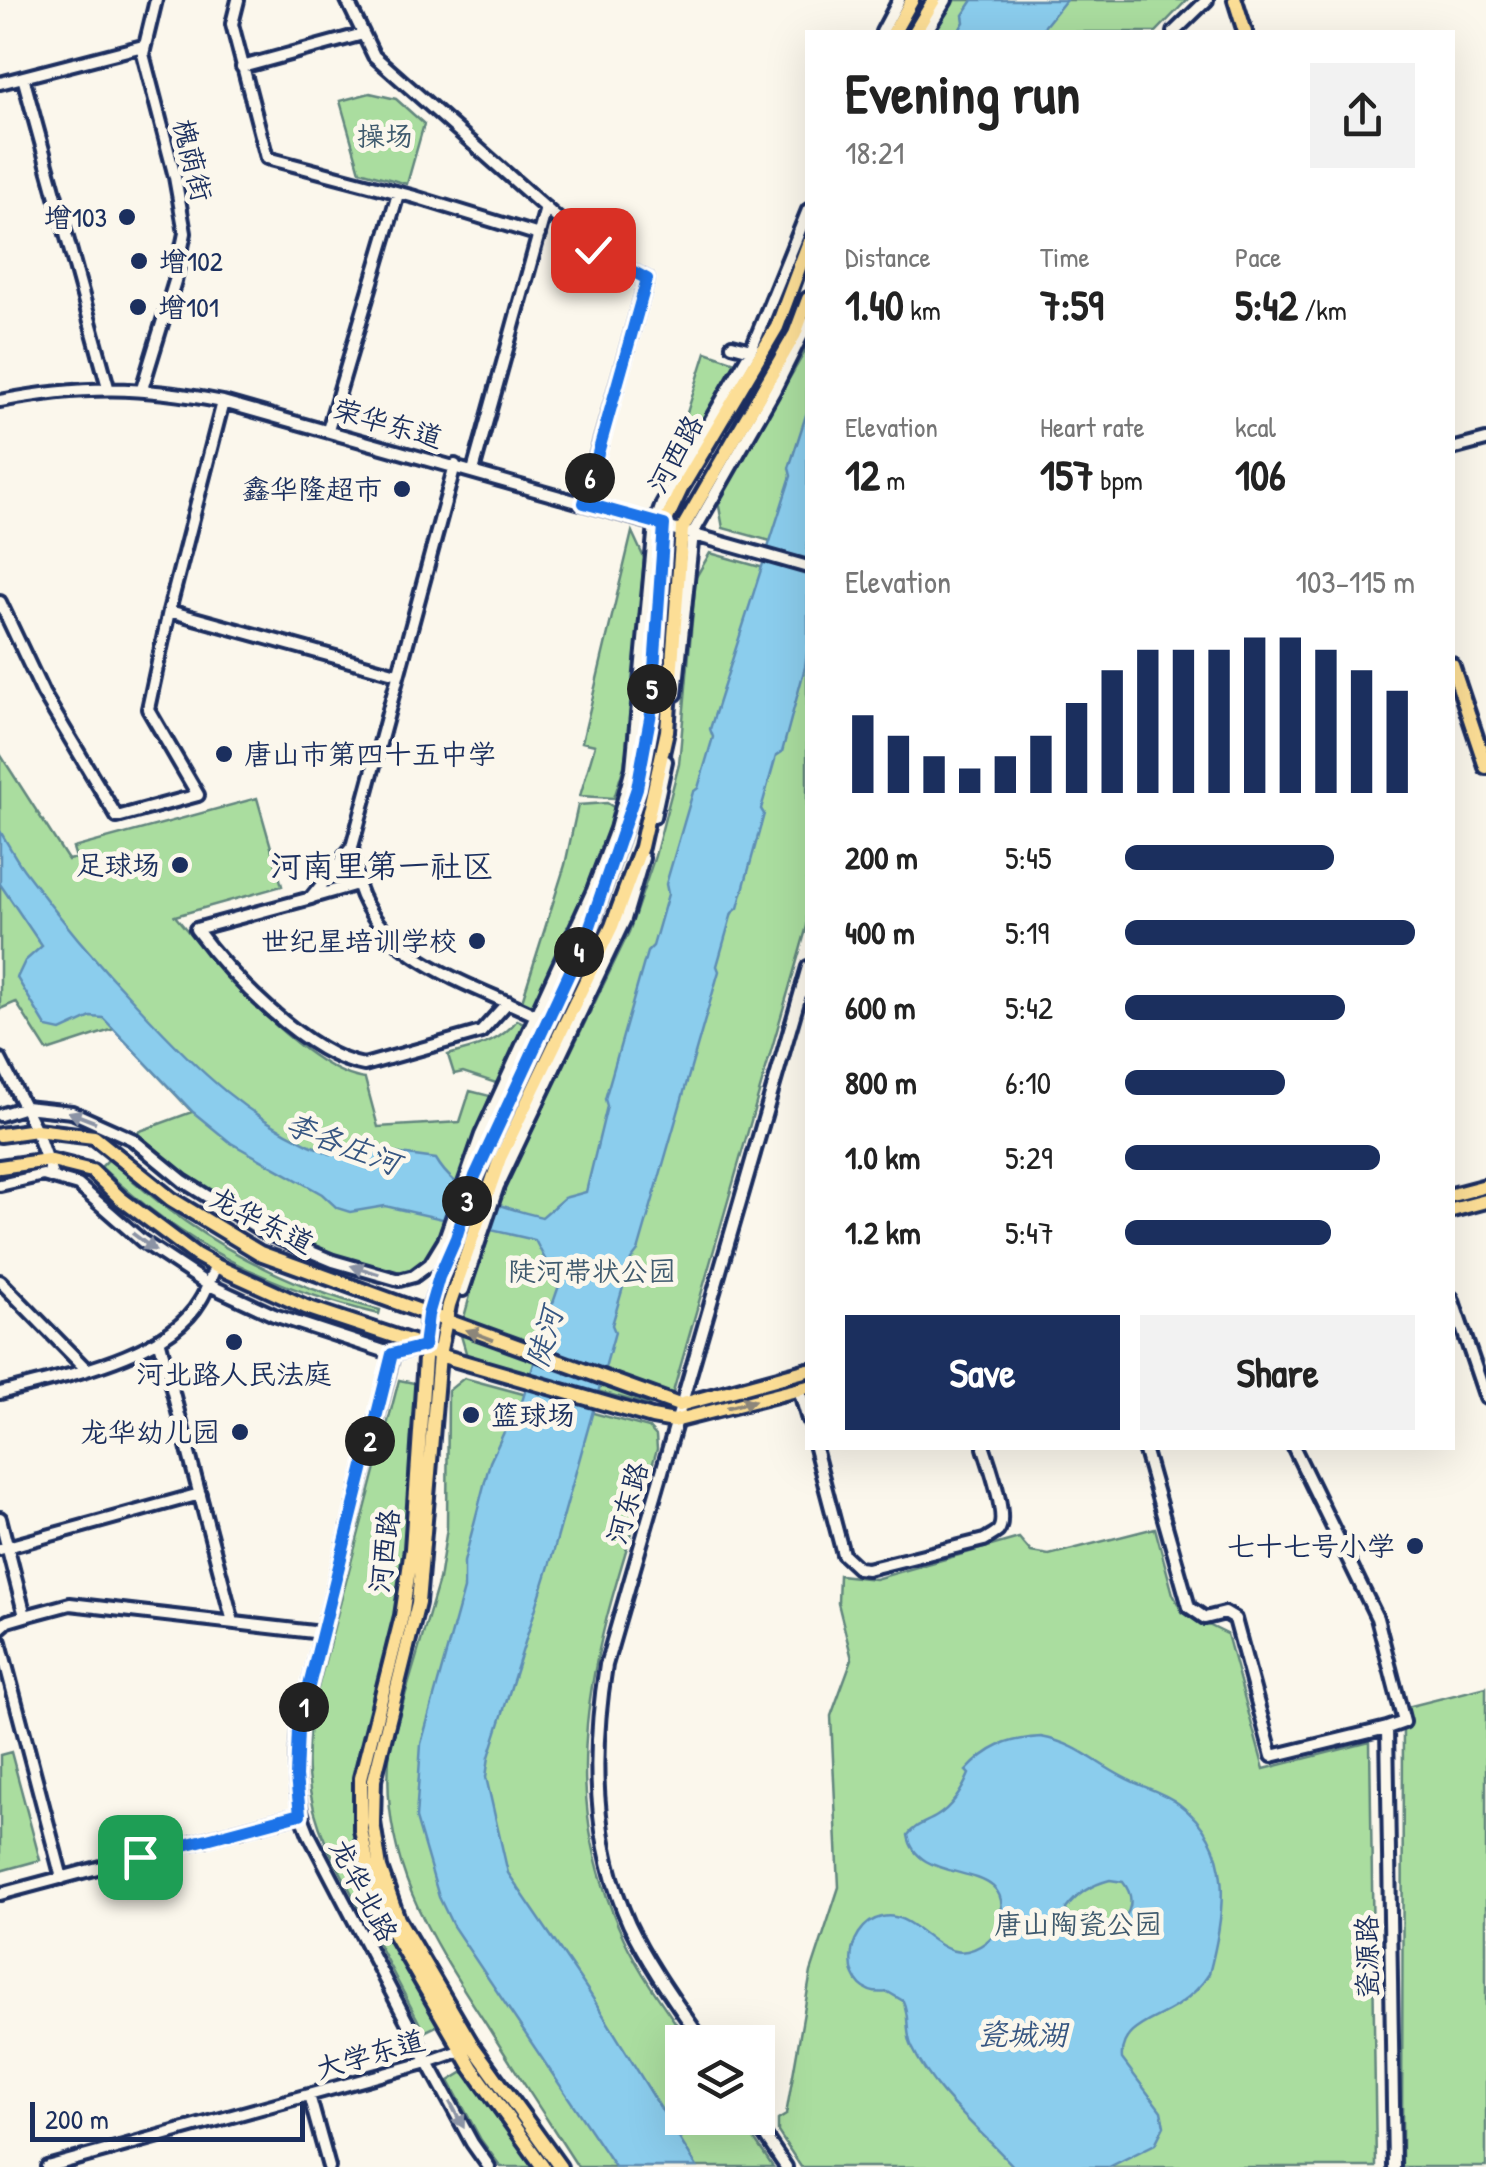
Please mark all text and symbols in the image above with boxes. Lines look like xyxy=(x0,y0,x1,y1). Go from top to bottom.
text: Evening run xyxy=(845,56,1080,130)
button: share xyxy=(1310,63,1415,168)
street label: 槐荫街 xyxy=(164,115,222,205)
park label: 操场 xyxy=(357,117,413,155)
text: 18:21 xyxy=(845,131,905,174)
place label: 增103 xyxy=(44,198,107,236)
marker: 增103 xyxy=(116,206,138,228)
pin xyxy=(551,208,636,293)
icon: check xyxy=(566,223,621,278)
text: Distance xyxy=(845,238,931,276)
text: Time xyxy=(1040,238,1090,276)
text: Pace xyxy=(1235,238,1281,276)
place label: 增102 xyxy=(159,242,223,280)
marker: 增102 xyxy=(128,250,150,272)
text: 1.40 xyxy=(845,276,904,333)
text: 7:59 xyxy=(1040,276,1104,333)
text: 5:42 xyxy=(1235,276,1298,333)
place label: 增101 xyxy=(158,288,219,326)
text: km xyxy=(904,291,941,329)
text: /km xyxy=(1298,291,1347,329)
marker: 增101 xyxy=(127,296,149,318)
street label: 荣华东道 xyxy=(329,389,447,457)
street label: 河西路 xyxy=(638,408,712,500)
text: Elevation xyxy=(845,408,938,446)
text: Heart rate xyxy=(1040,408,1145,446)
text: kcal xyxy=(1235,408,1276,446)
text: 12 xyxy=(845,446,880,503)
text: 157 xyxy=(1040,446,1094,503)
text: 106 xyxy=(1235,446,1286,503)
pin: 6 xyxy=(565,453,615,503)
text: 6 xyxy=(584,459,596,497)
text: m xyxy=(880,461,905,499)
text: bpm xyxy=(1094,461,1143,499)
place label: 鑫华隆超市 xyxy=(242,470,382,508)
marker: 鑫华隆超市 xyxy=(391,478,413,500)
text: Elevation xyxy=(845,560,951,603)
text: 103–115 m xyxy=(1295,560,1415,603)
pin: 5 xyxy=(627,664,677,714)
text: 5 xyxy=(646,670,658,708)
place label: 唐山市第四十五中学 xyxy=(244,735,496,773)
marker: 唐山市第四十五中学 xyxy=(213,743,235,765)
text: 200 m xyxy=(845,836,918,879)
text: 5:45 xyxy=(1005,836,1052,879)
district label: 河南里第一社区 xyxy=(270,844,494,887)
place label: 足球场 xyxy=(76,846,160,884)
marker: 足球场 xyxy=(169,854,191,876)
text: 400 m xyxy=(845,911,915,954)
text: 5:19 xyxy=(1005,911,1049,954)
place label: 世纪星培训学校 xyxy=(261,922,457,960)
pin: 4 xyxy=(554,927,604,977)
marker: 世纪星培训学校 xyxy=(466,930,488,952)
text: 4 xyxy=(574,933,584,971)
text: 600 m xyxy=(845,986,916,1029)
text: 5:42 xyxy=(1005,986,1053,1029)
text: 800 m xyxy=(845,1061,917,1104)
text: 6:10 xyxy=(1005,1061,1051,1104)
water label: 李各庄河 xyxy=(280,1103,411,1185)
one-way arrow xyxy=(67,1109,97,1125)
text: 1.0 km xyxy=(845,1136,920,1179)
text: 5:29 xyxy=(1005,1136,1053,1179)
pin: 3 xyxy=(442,1176,492,1226)
street label: 龙华东道 xyxy=(203,1178,321,1262)
text: 3 xyxy=(461,1182,473,1220)
text: 1.2 km xyxy=(845,1211,921,1254)
text: 5:47 xyxy=(1005,1211,1054,1254)
one-way arrow xyxy=(131,1231,157,1251)
park label: 陡河带状公园 xyxy=(508,1252,676,1290)
one-way arrow xyxy=(349,1262,380,1277)
water label: 陡河 xyxy=(517,1298,573,1371)
button: Save xyxy=(845,1315,1120,1430)
button: Share xyxy=(1140,1315,1415,1430)
one-way arrow xyxy=(465,1326,495,1342)
marker: 河北路人民法庭 xyxy=(223,1331,245,1353)
place label: 河北路人民法庭 xyxy=(136,1355,332,1393)
place label: 篮球场 xyxy=(491,1396,575,1434)
one-way arrow xyxy=(726,1396,757,1412)
marker: 篮球场 xyxy=(460,1404,482,1426)
place label: 龙华幼儿园 xyxy=(80,1413,220,1451)
pin: 2 xyxy=(345,1416,395,1466)
marker: 龙华幼儿园 xyxy=(229,1421,251,1443)
text: 2 xyxy=(363,1422,377,1460)
street label: 河东路 xyxy=(597,1457,657,1549)
street label: 河西路 xyxy=(360,1507,408,1595)
place label: 七十七号小学 xyxy=(1227,1527,1395,1565)
marker: 七十七号小学 xyxy=(1404,1535,1426,1557)
pin: 1 xyxy=(279,1682,329,1732)
text: 1 xyxy=(299,1688,309,1726)
pin xyxy=(98,1815,183,1900)
icon: arrive xyxy=(113,1830,168,1885)
street label: 龙华北路 xyxy=(321,1832,407,1948)
park label: 唐山陶瓷公园 xyxy=(994,1905,1162,1943)
street label: 瓷源路 xyxy=(1347,1915,1387,1999)
water label: 瓷城湖 xyxy=(977,2014,1070,2054)
street label: 大学东道 xyxy=(311,2020,429,2088)
map controls xyxy=(665,2025,775,2135)
button: layers xyxy=(665,2025,775,2135)
scale bar xyxy=(30,2097,305,2142)
text: 200 m xyxy=(45,2100,109,2138)
one-way arrow xyxy=(449,2101,466,2130)

